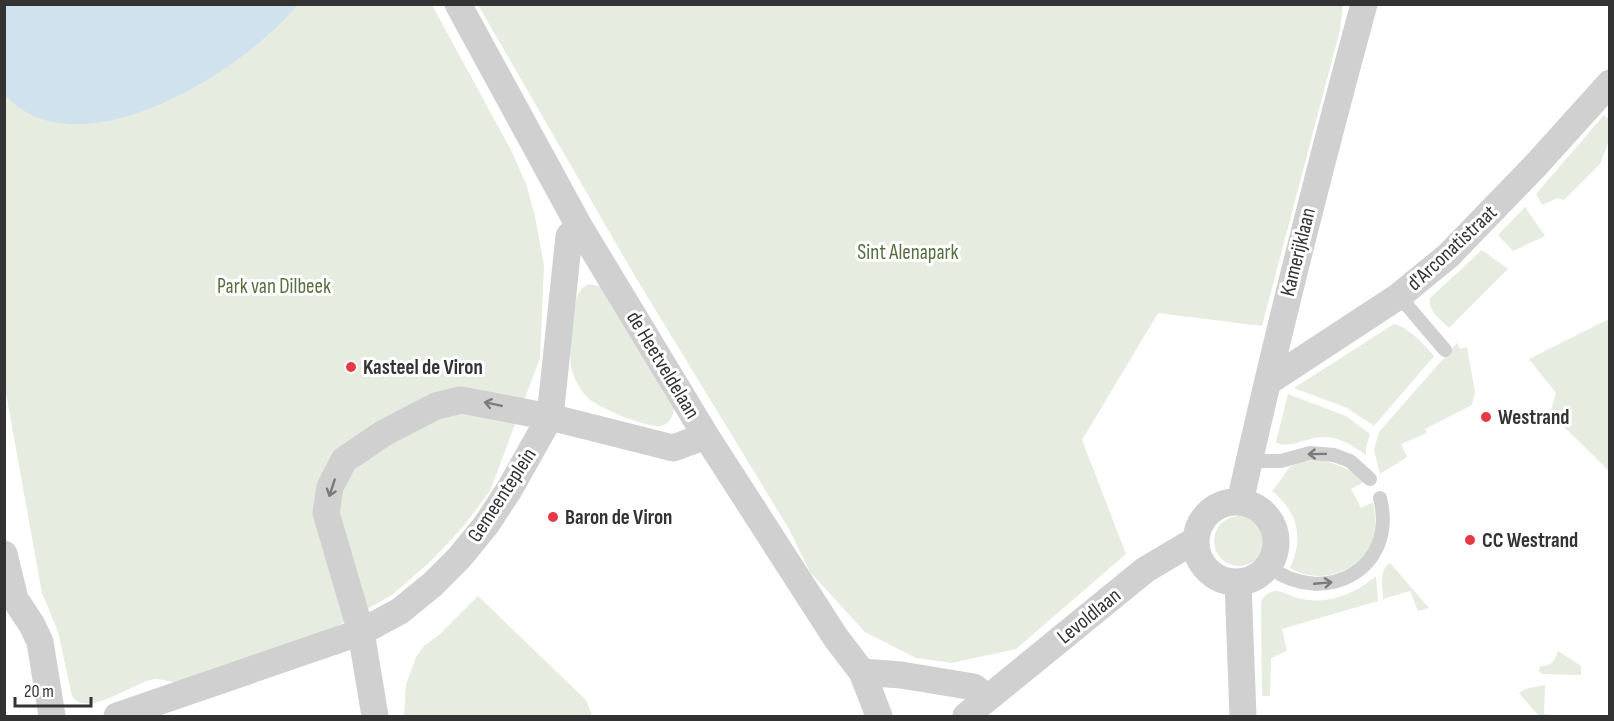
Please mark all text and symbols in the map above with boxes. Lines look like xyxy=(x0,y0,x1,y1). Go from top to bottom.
street label: d'Arconatistraat xyxy=(1402,200,1502,296)
street label: Kamerijklaan xyxy=(1275,205,1321,299)
park label: Sint Alenapark xyxy=(857,240,959,265)
park label: Park van Dilbeek xyxy=(217,274,331,299)
street label: de Heetveldelaan xyxy=(621,307,705,423)
place label: Kasteel de Viron xyxy=(363,355,483,380)
marker: Kasteel de Viron xyxy=(344,360,358,374)
one-way arrow xyxy=(483,398,502,410)
place label: Westrand xyxy=(1498,405,1569,430)
marker: Westrand xyxy=(1479,410,1493,424)
street label: Gemeenteplein xyxy=(462,443,542,547)
one-way arrow xyxy=(1307,448,1327,460)
one-way arrow xyxy=(325,478,336,496)
place label: Baron de Viron xyxy=(565,505,672,530)
marker: Baron de Viron xyxy=(546,510,560,524)
place label: CC Westrand xyxy=(1482,528,1578,553)
marker: CC Westrand xyxy=(1463,533,1477,547)
one-way arrow xyxy=(1312,577,1332,588)
street label: Levoldlaan xyxy=(1052,583,1126,649)
scale bar xyxy=(15,670,92,708)
text: 20 m xyxy=(24,681,54,702)

